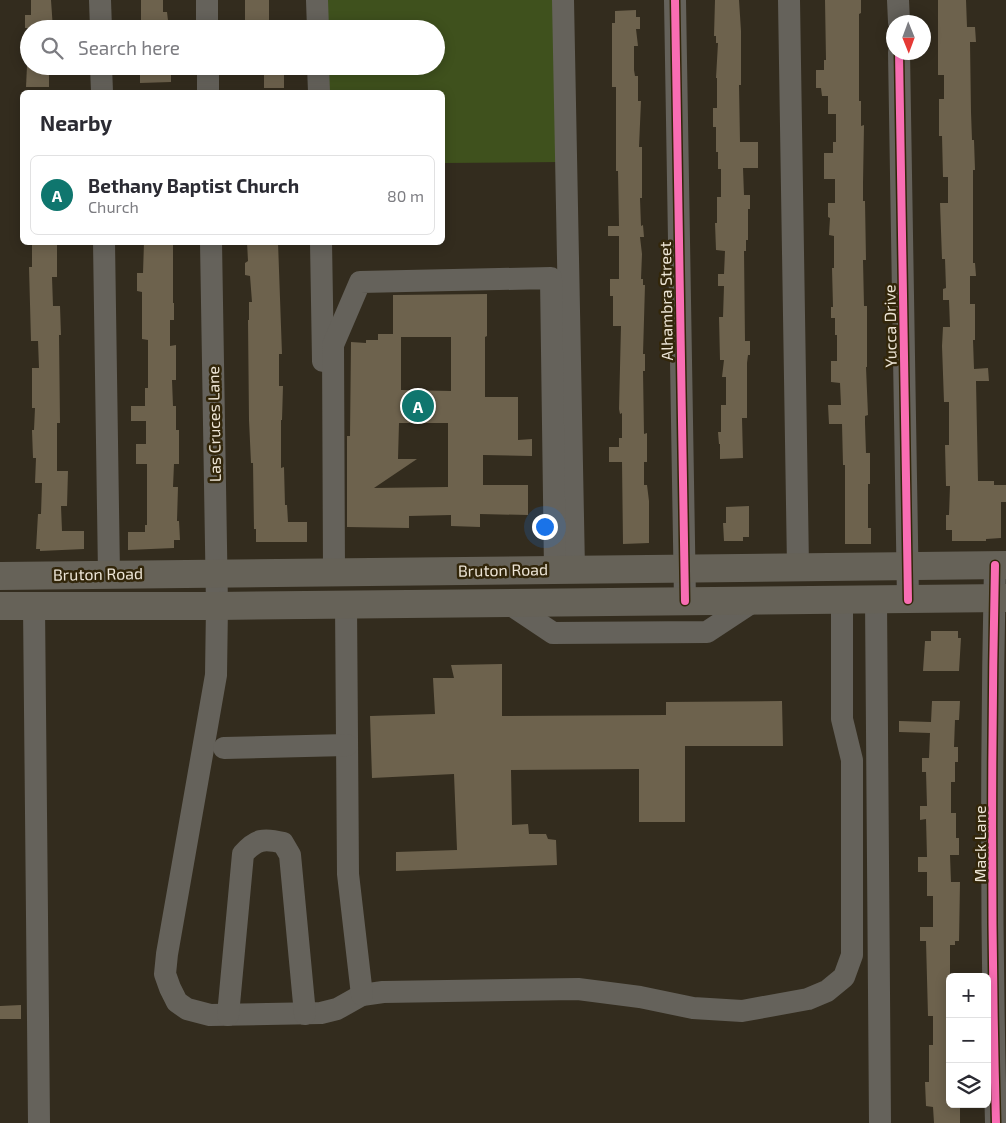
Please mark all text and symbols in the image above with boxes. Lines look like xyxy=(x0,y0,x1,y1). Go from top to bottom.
north arrow xyxy=(886,15,931,60)
search box xyxy=(20,20,445,75)
icon: search xyxy=(38,34,66,62)
text: Search here xyxy=(78,36,180,59)
text: Nearby xyxy=(40,110,112,135)
text: Bethany Baptist Church xyxy=(88,174,299,197)
text: A xyxy=(52,186,62,205)
text: 80 m xyxy=(387,186,424,205)
text: Church xyxy=(88,197,139,216)
street label: Alhambra Street xyxy=(655,241,676,361)
street label: Yucca Drive xyxy=(879,284,900,368)
street label: Las Cruces Lane xyxy=(203,366,224,482)
pin: A xyxy=(402,387,434,425)
your location xyxy=(532,514,558,540)
street label: Bruton Road xyxy=(458,559,548,580)
street label: Bruton Road xyxy=(53,563,143,584)
street label: Mack Lane xyxy=(970,805,989,883)
map controls xyxy=(946,973,991,1108)
button: + xyxy=(946,973,991,1018)
button: − xyxy=(946,1018,991,1063)
button: layers xyxy=(946,1063,991,1108)

